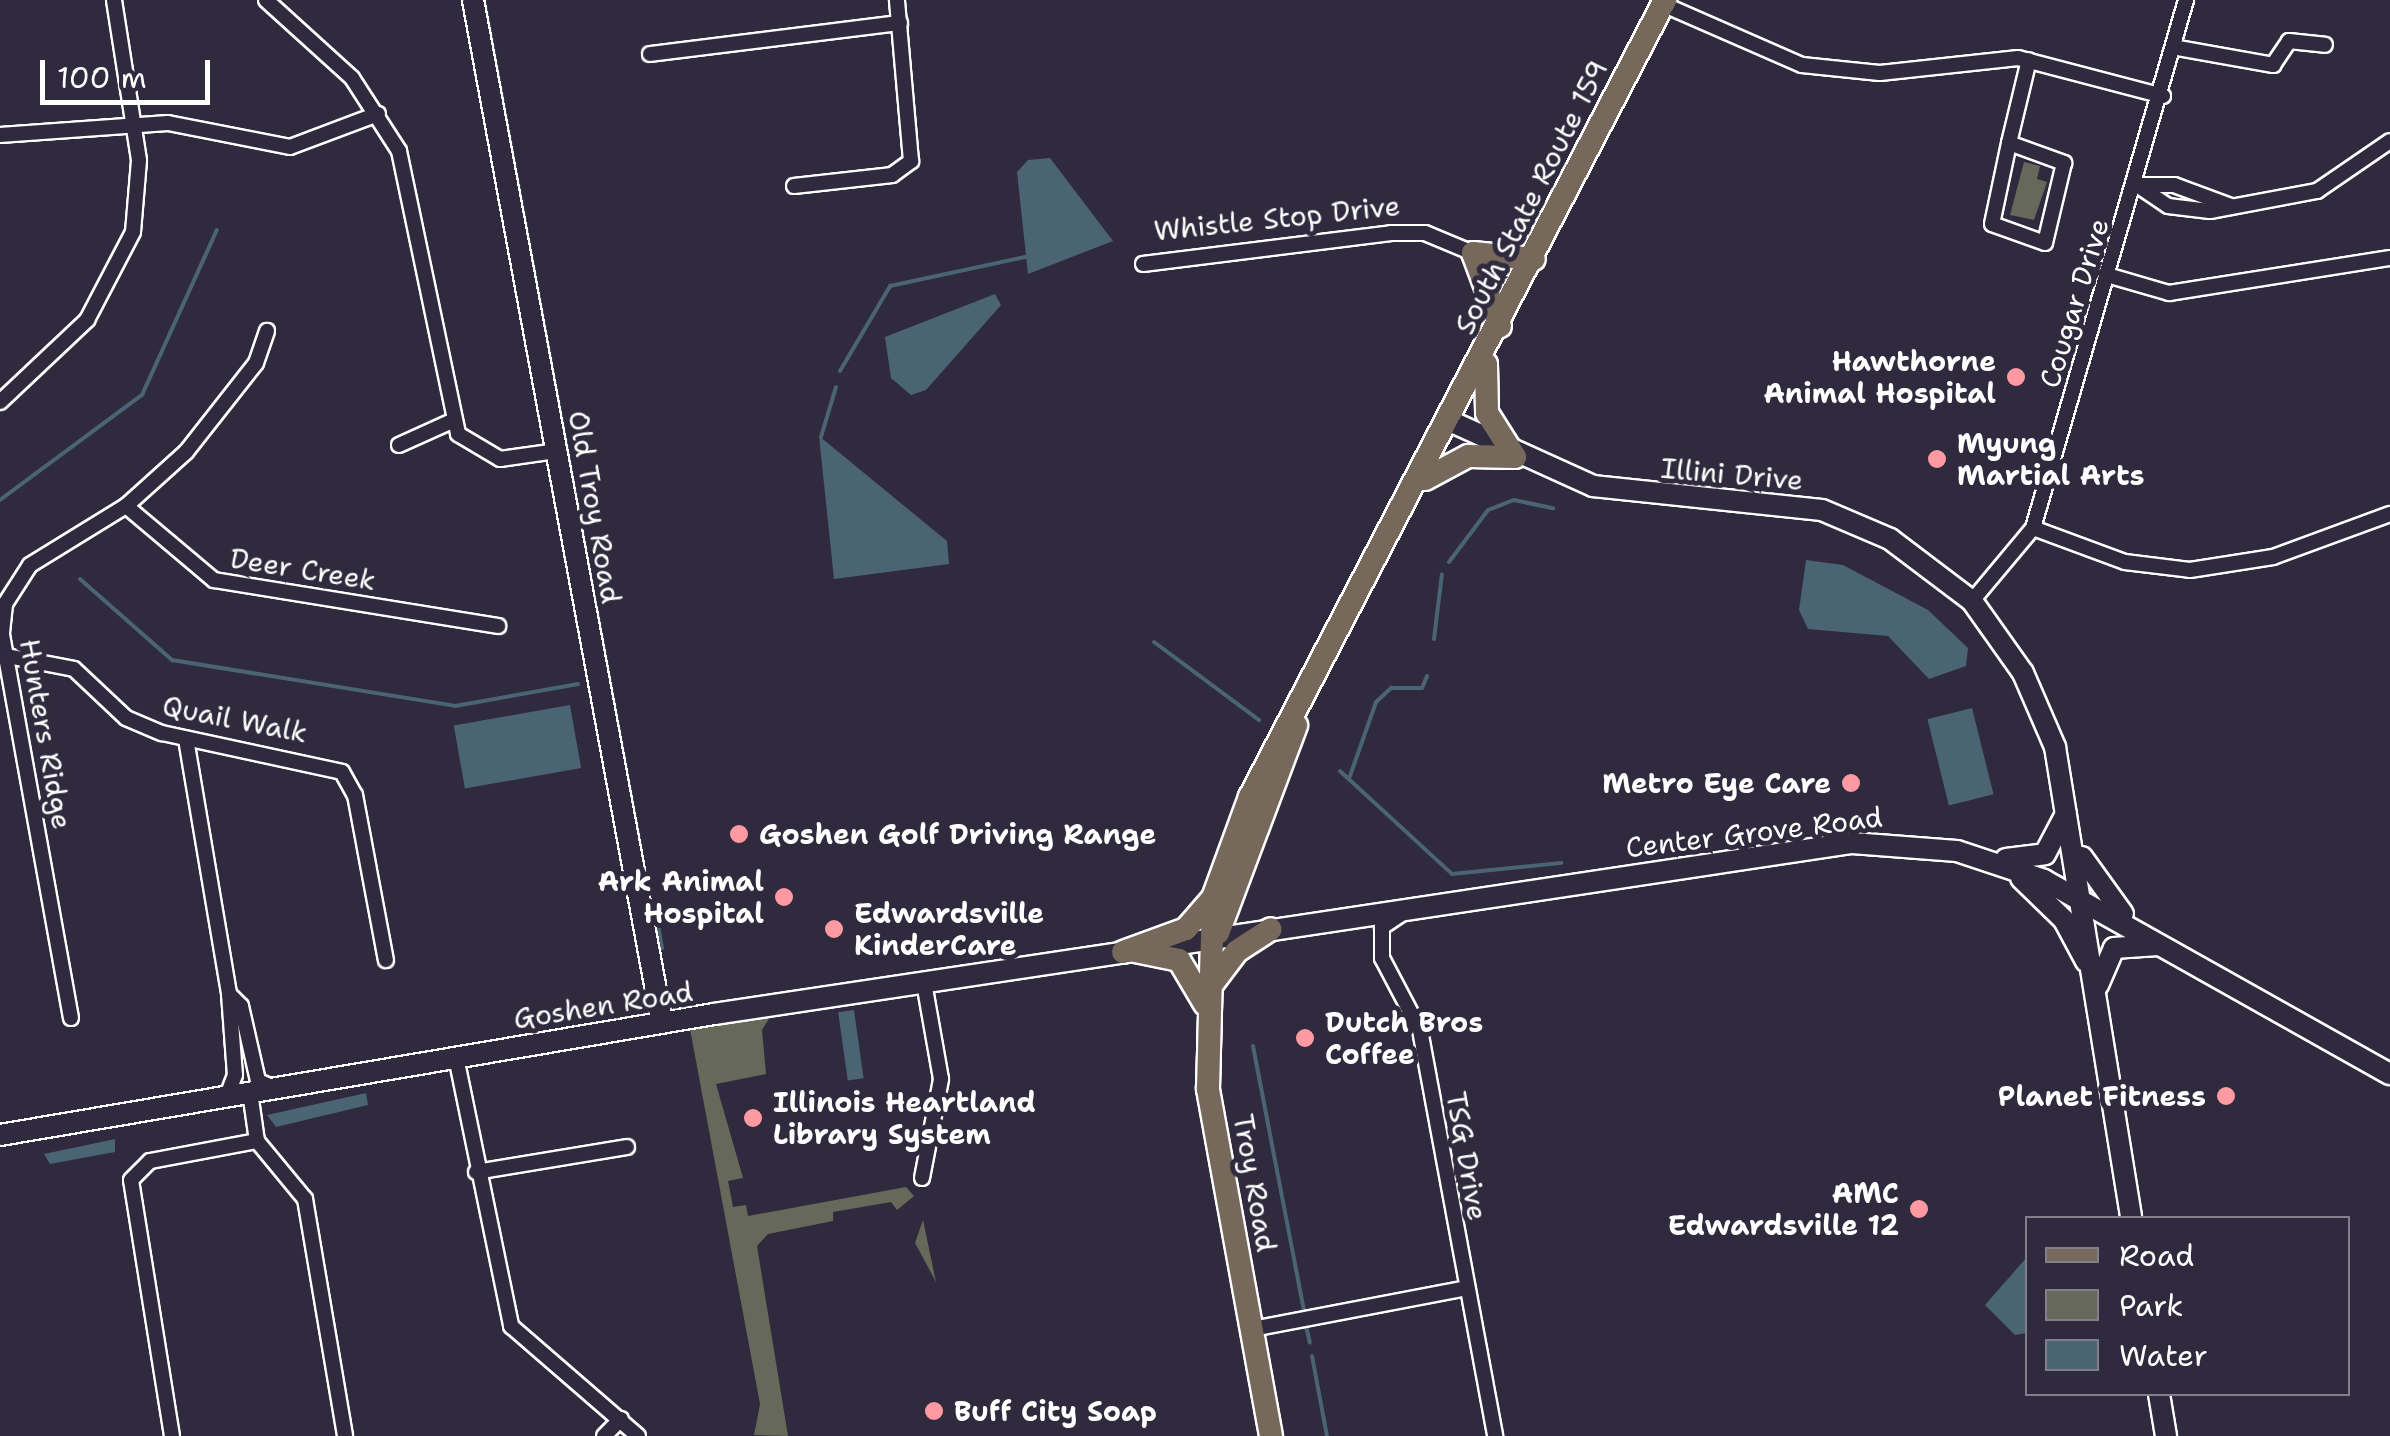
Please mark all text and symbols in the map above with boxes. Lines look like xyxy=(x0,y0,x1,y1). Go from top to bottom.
scale bar xyxy=(45,40,215,102)
street label: South State Route 159 xyxy=(1447,54,1615,340)
text: 100 m xyxy=(57,57,147,98)
street label: Whistle Stop Drive xyxy=(1152,188,1402,248)
street label: Cougar Drive xyxy=(2032,214,2116,392)
place label: Hawthorne Animal Hospital xyxy=(1763,344,1996,410)
marker: Hawthorne Animal Hospital xyxy=(2005,366,2027,388)
street label: Old Troy Road xyxy=(562,408,628,606)
place label: Myung Martial Arts xyxy=(1957,426,2145,492)
marker: Myung Martial Arts xyxy=(1926,448,1948,470)
street label: Illini Drive xyxy=(1660,451,1804,497)
street label: Deer Creek xyxy=(228,541,378,597)
street label: Hunters Ridge xyxy=(13,636,79,832)
street label: Quail Walk xyxy=(160,688,310,750)
place label: Metro Eye Care xyxy=(1602,766,1831,800)
marker: Metro Eye Care xyxy=(1840,772,1862,794)
street label: Center Grove Road xyxy=(1624,800,1884,864)
place label: Goshen Golf Driving Range xyxy=(759,817,1156,851)
marker: Goshen Golf Driving Range xyxy=(728,823,750,845)
place label: Ark Animal Hospital xyxy=(598,864,764,930)
marker: Ark Animal Hospital xyxy=(773,886,795,908)
place label: Edwardsville KinderCare xyxy=(854,896,1044,962)
marker: Edwardsville KinderCare xyxy=(823,918,845,940)
street label: Goshen Road xyxy=(511,974,695,1036)
place label: Dutch Bros Coffee xyxy=(1325,1005,1483,1071)
marker: Dutch Bros Coffee xyxy=(1294,1027,1316,1049)
place label: Planet Fitness xyxy=(1998,1079,2206,1113)
place label: Illinois Heartland Library System xyxy=(773,1085,1036,1151)
marker: Planet Fitness xyxy=(2215,1085,2237,1107)
street label: TSG Drive xyxy=(1439,1089,1495,1223)
marker: Illinois Heartland Library System xyxy=(742,1107,764,1129)
street label: Troy Road xyxy=(1226,1111,1284,1255)
place label: AMC Edwardsville 12 xyxy=(1668,1176,1899,1242)
marker: AMC Edwardsville 12 xyxy=(1908,1198,1930,1220)
legend xyxy=(2025,1216,2350,1396)
text: Road xyxy=(2119,1235,2194,1276)
text: Park xyxy=(2119,1285,2183,1326)
text: Water xyxy=(2119,1335,2208,1376)
place label: Buff City Soap xyxy=(954,1394,1157,1428)
marker: Buff City Soap xyxy=(923,1400,945,1422)

